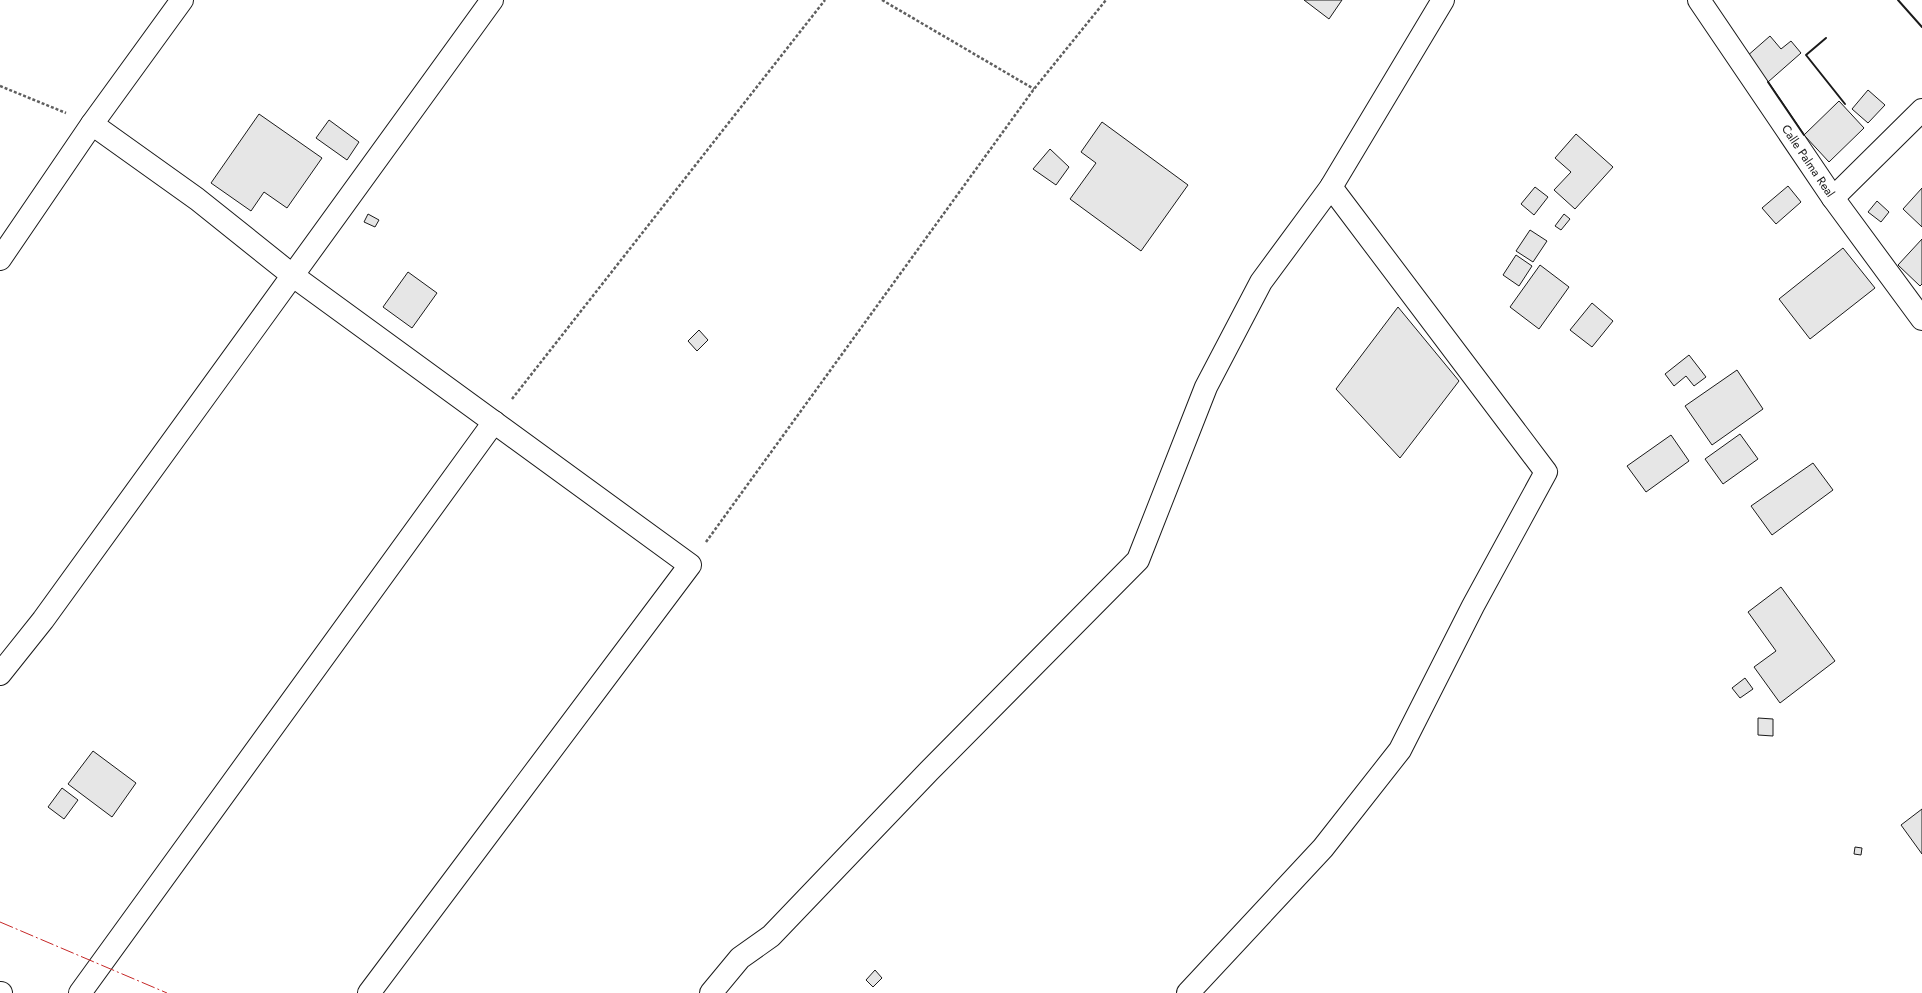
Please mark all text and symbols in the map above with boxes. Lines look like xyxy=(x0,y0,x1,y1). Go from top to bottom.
street label: Calle Palma Real xyxy=(1777,121,1839,201)

